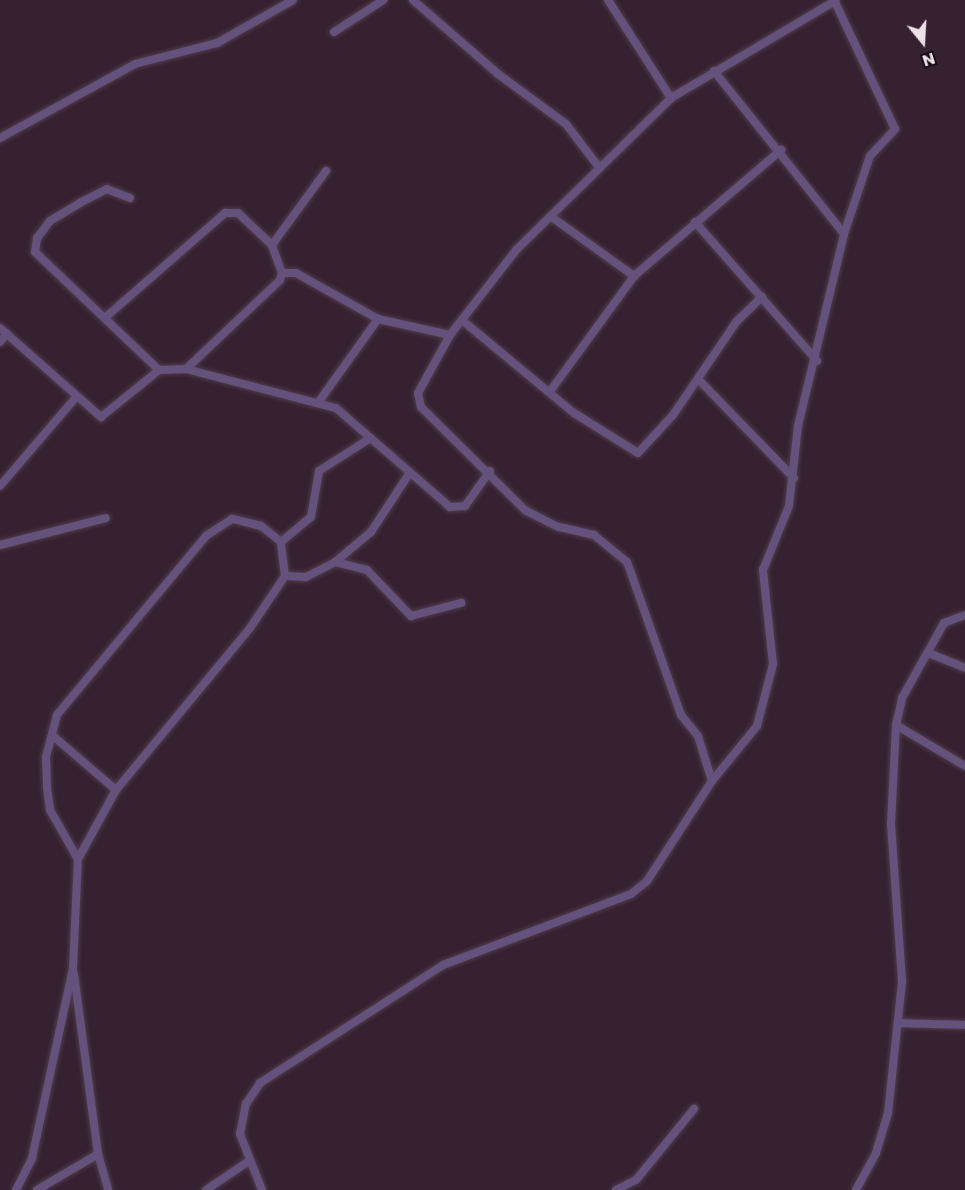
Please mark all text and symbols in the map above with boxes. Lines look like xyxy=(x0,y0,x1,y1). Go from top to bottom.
north arrow xyxy=(893,12,953,72)
text: N xyxy=(919,47,938,72)

